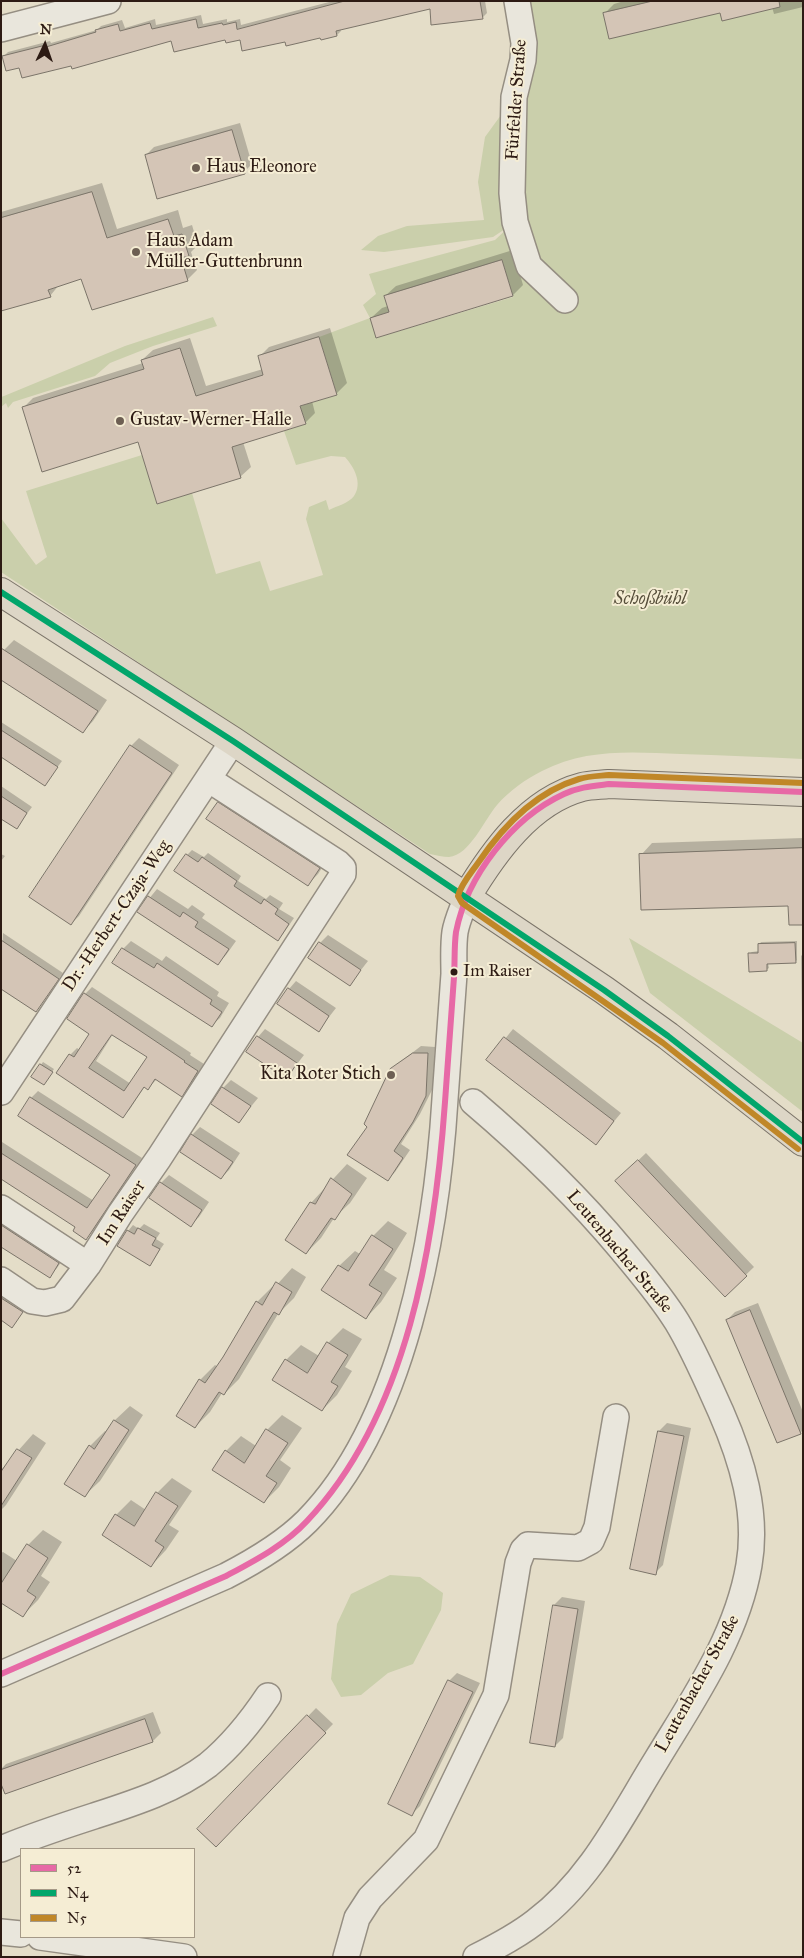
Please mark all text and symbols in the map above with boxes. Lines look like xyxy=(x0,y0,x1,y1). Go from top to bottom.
north arrow xyxy=(20,20,70,70)
text: N xyxy=(39,21,52,38)
street label: Fürfelder Straße xyxy=(502,39,532,161)
place label: Haus Eleonore xyxy=(206,157,317,179)
marker: Haus Eleonore xyxy=(190,162,202,174)
place label: Haus Adam Müller-Guttenbrunn xyxy=(146,231,303,274)
marker: Haus Adam Müller-Guttenbrunn xyxy=(130,246,142,258)
place label: Gustav-Werner-Halle xyxy=(130,410,292,432)
marker: Gustav-Werner-Halle xyxy=(114,415,126,427)
park label: Schoßbühl xyxy=(614,589,686,611)
street label: Dr.-Herbert-Czaja-Weg xyxy=(58,836,176,996)
place label: Im Raiser xyxy=(463,962,532,982)
marker: Im Raiser xyxy=(449,967,459,977)
place label: Kita Roter Stich xyxy=(260,1064,381,1086)
marker: Kita Roter Stich xyxy=(385,1069,397,1081)
street label: Im Raiser xyxy=(93,1177,151,1249)
street label: Leutenbacher Straße xyxy=(561,1186,677,1318)
street label: Leutenbacher Straße xyxy=(651,1611,745,1757)
legend xyxy=(20,1848,195,1938)
text: 52 xyxy=(67,1859,81,1877)
text: N4 xyxy=(67,1884,88,1902)
text: N5 xyxy=(67,1909,87,1927)

